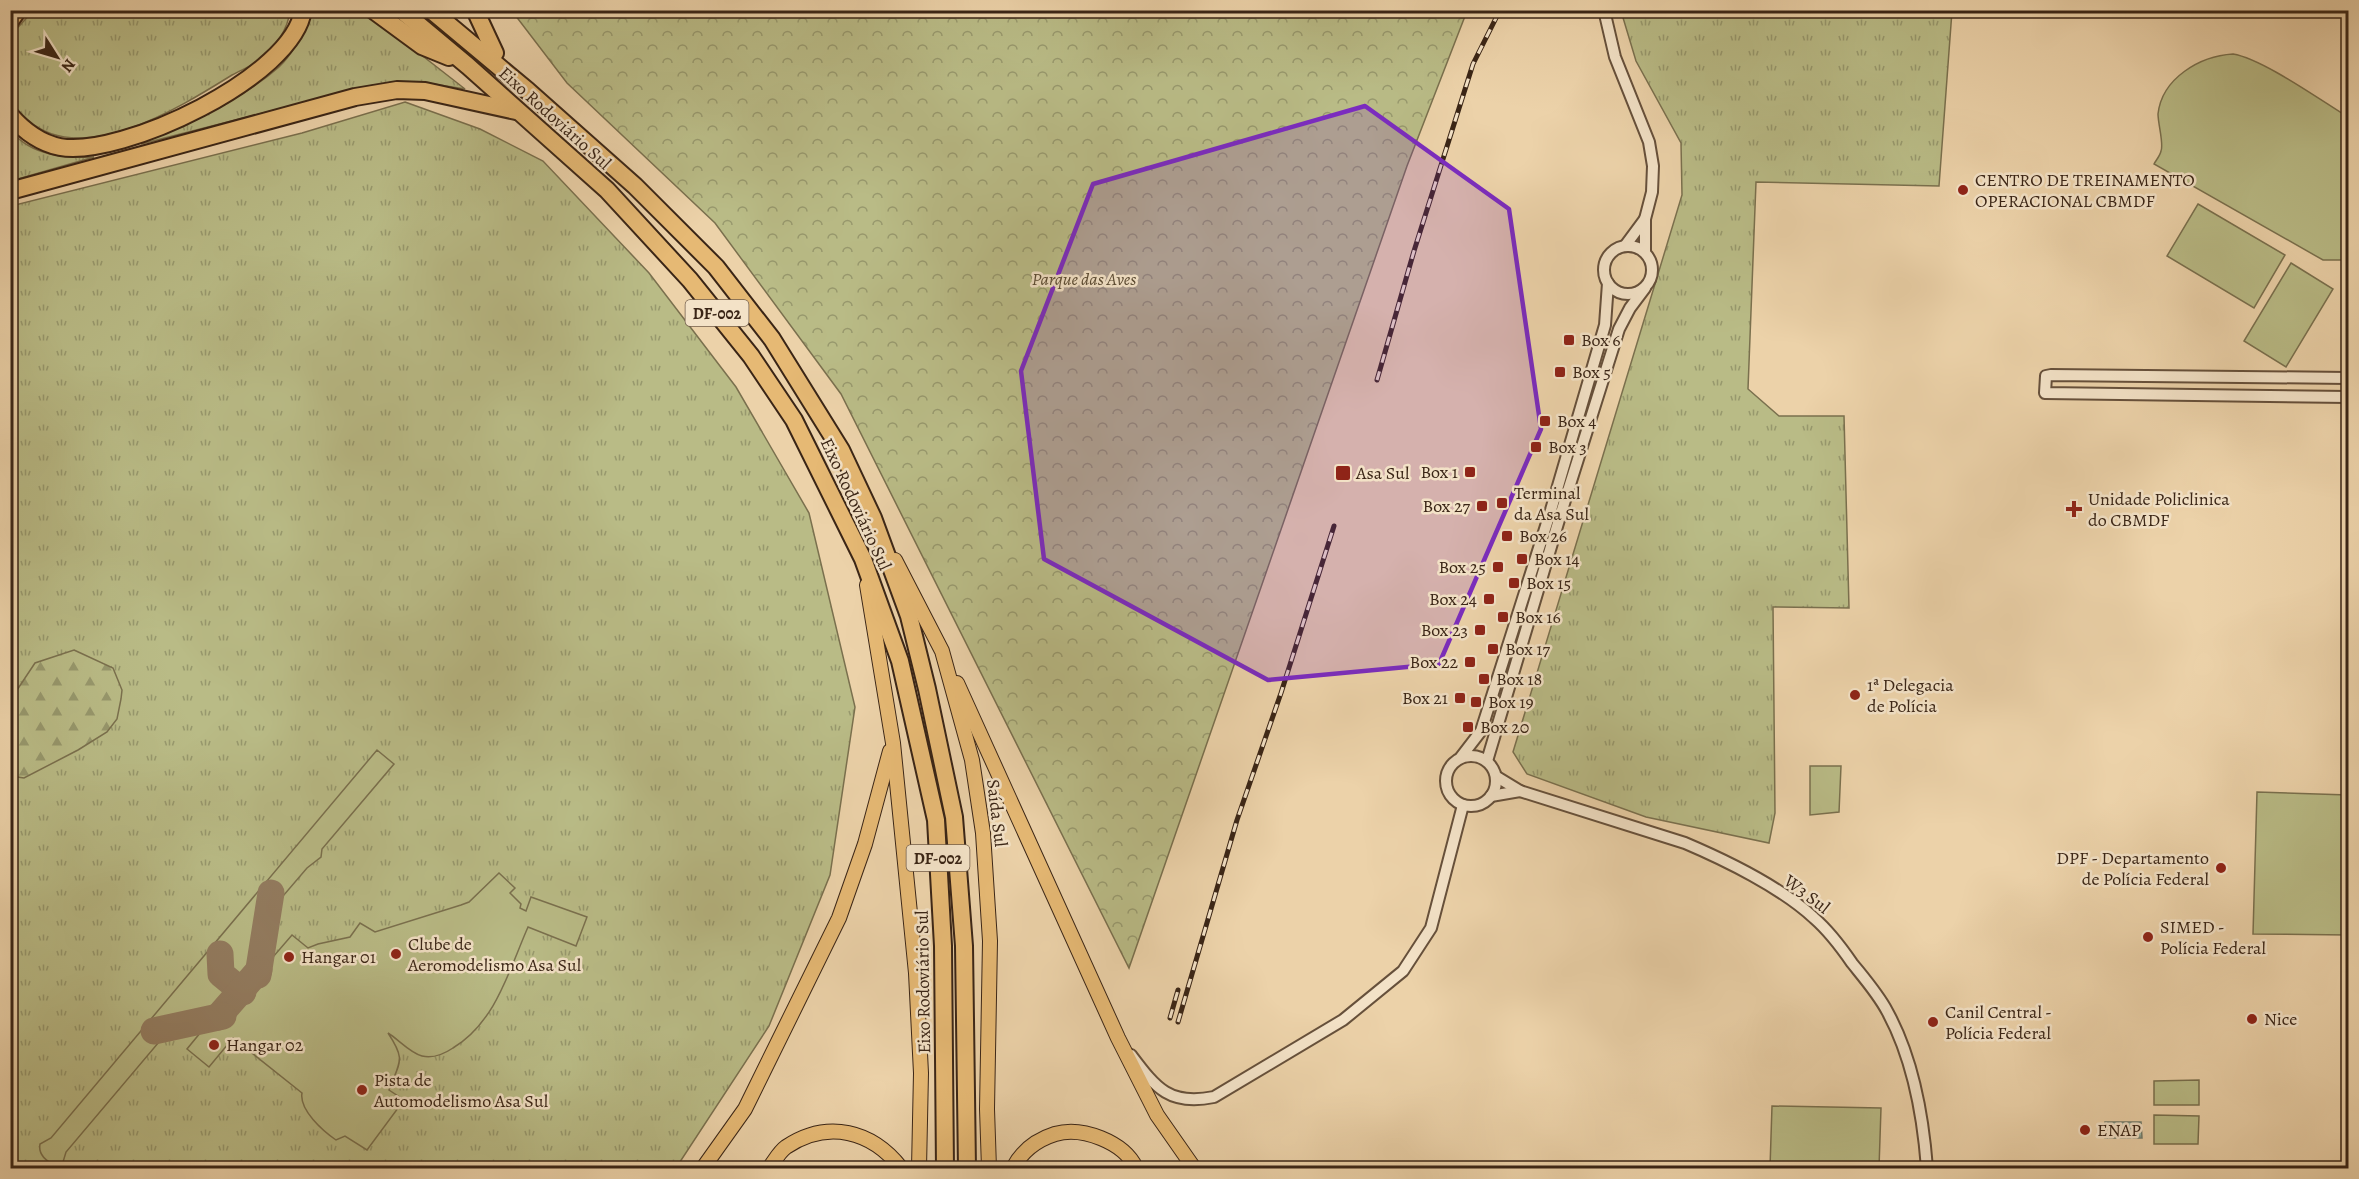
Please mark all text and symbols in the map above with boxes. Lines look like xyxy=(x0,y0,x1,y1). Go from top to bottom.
north arrow xyxy=(27,27,87,87)
text: N xyxy=(56,54,80,77)
street label: Eixo Rodoviário Sul xyxy=(494,61,617,175)
place label: CENTRO DE TREINAMENTO OPERACIONAL CBMDF xyxy=(1975,168,2195,213)
marker: CENTRO DE TREINAMENTO OPERACIONAL CBMDF xyxy=(1956,183,1970,197)
park label: Parque das Aves xyxy=(1032,267,1136,291)
road number: DF-002 xyxy=(686,300,748,326)
place label: Box 6 xyxy=(1581,328,1621,352)
marker: Box 6 xyxy=(1562,333,1576,347)
place label: Box 5 xyxy=(1572,360,1611,384)
marker: Box 5 xyxy=(1553,365,1567,379)
place label: Box 4 xyxy=(1557,409,1596,433)
marker: Box 4 xyxy=(1538,414,1552,428)
street label: Eixo Rodoviário Sul xyxy=(815,434,897,575)
place label: Box 3 xyxy=(1548,435,1587,459)
marker: Box 3 xyxy=(1529,440,1543,454)
place label: Box 1 xyxy=(1421,460,1458,484)
place label: Asa Sul xyxy=(1355,461,1410,485)
marker: Asa Sul xyxy=(1334,464,1352,482)
marker: Box 1 xyxy=(1463,465,1477,479)
place label: Terminal da Asa Sul xyxy=(1514,481,1590,526)
place label: Unidade Policlinica do CBMDF xyxy=(2088,487,2230,532)
place label: Box 27 xyxy=(1423,494,1470,518)
marker: Terminal da Asa Sul xyxy=(1495,496,1509,510)
marker: Box 27 xyxy=(1475,499,1489,513)
marker: Unidade Policlinica do CBMDF xyxy=(2065,500,2083,518)
place label: Box 26 xyxy=(1519,524,1567,548)
marker: Box 26 xyxy=(1500,529,1514,543)
place label: Box 14 xyxy=(1534,547,1580,571)
marker: Box 14 xyxy=(1515,552,1529,566)
place label: Box 25 xyxy=(1438,555,1486,579)
marker: Box 25 xyxy=(1491,560,1505,574)
place label: Box 15 xyxy=(1526,571,1571,595)
marker: Box 15 xyxy=(1507,576,1521,590)
place label: Box 24 xyxy=(1429,587,1477,611)
marker: Box 24 xyxy=(1482,592,1496,606)
place label: Box 16 xyxy=(1515,605,1561,629)
marker: Box 16 xyxy=(1496,610,1510,624)
place label: Box 23 xyxy=(1421,618,1468,642)
marker: Box 23 xyxy=(1473,623,1487,637)
place label: Box 17 xyxy=(1505,637,1550,661)
marker: Box 17 xyxy=(1486,642,1500,656)
place label: Box 22 xyxy=(1410,650,1458,674)
marker: Box 22 xyxy=(1463,655,1477,669)
place label: Box 18 xyxy=(1496,667,1542,691)
marker: Box 18 xyxy=(1477,672,1491,686)
place label: 1ª Delegacia de Polícia xyxy=(1867,673,1954,718)
place label: Box 21 xyxy=(1402,686,1448,710)
marker: 1ª Delegacia de Polícia xyxy=(1848,688,1862,702)
place label: Box 19 xyxy=(1488,690,1534,714)
marker: Box 21 xyxy=(1453,691,1467,705)
marker: Box 19 xyxy=(1469,695,1483,709)
place label: Box 20 xyxy=(1480,715,1529,739)
marker: Box 20 xyxy=(1461,720,1475,734)
street label: Saída Sul xyxy=(981,778,1013,849)
road number: DF-002 xyxy=(906,845,970,871)
place label: DPF - Departamento de Polícia Federal xyxy=(2056,846,2210,891)
marker: DPF - Departamento de Polícia Federal xyxy=(2214,861,2228,875)
street label: W3 Sul xyxy=(1778,868,1835,919)
street label: Eixo Rodoviário Sul xyxy=(910,910,936,1054)
place label: SIMED - Polícia Federal xyxy=(2160,915,2267,960)
marker: SIMED - Polícia Federal xyxy=(2141,930,2155,944)
place label: Clube de Aeromodelismo Asa Sul xyxy=(407,932,582,977)
place label: Hangar 01 xyxy=(301,945,376,969)
marker: Clube de Aeromodelismo Asa Sul xyxy=(389,947,403,961)
marker: Hangar 01 xyxy=(282,950,296,964)
place label: Canil Central - Polícia Federal xyxy=(1945,1000,2052,1045)
place label: Nice xyxy=(2264,1007,2297,1031)
marker: Nice xyxy=(2245,1012,2259,1026)
marker: Canil Central - Polícia Federal xyxy=(1926,1015,1940,1029)
place label: Hangar 02 xyxy=(226,1033,304,1057)
marker: Hangar 02 xyxy=(207,1038,221,1052)
place label: Pista de Automodelismo Asa Sul xyxy=(373,1068,549,1113)
marker: Pista de Automodelismo Asa Sul xyxy=(355,1083,369,1097)
place label: ENAP xyxy=(2097,1118,2141,1142)
marker: ENAP xyxy=(2078,1123,2092,1137)

